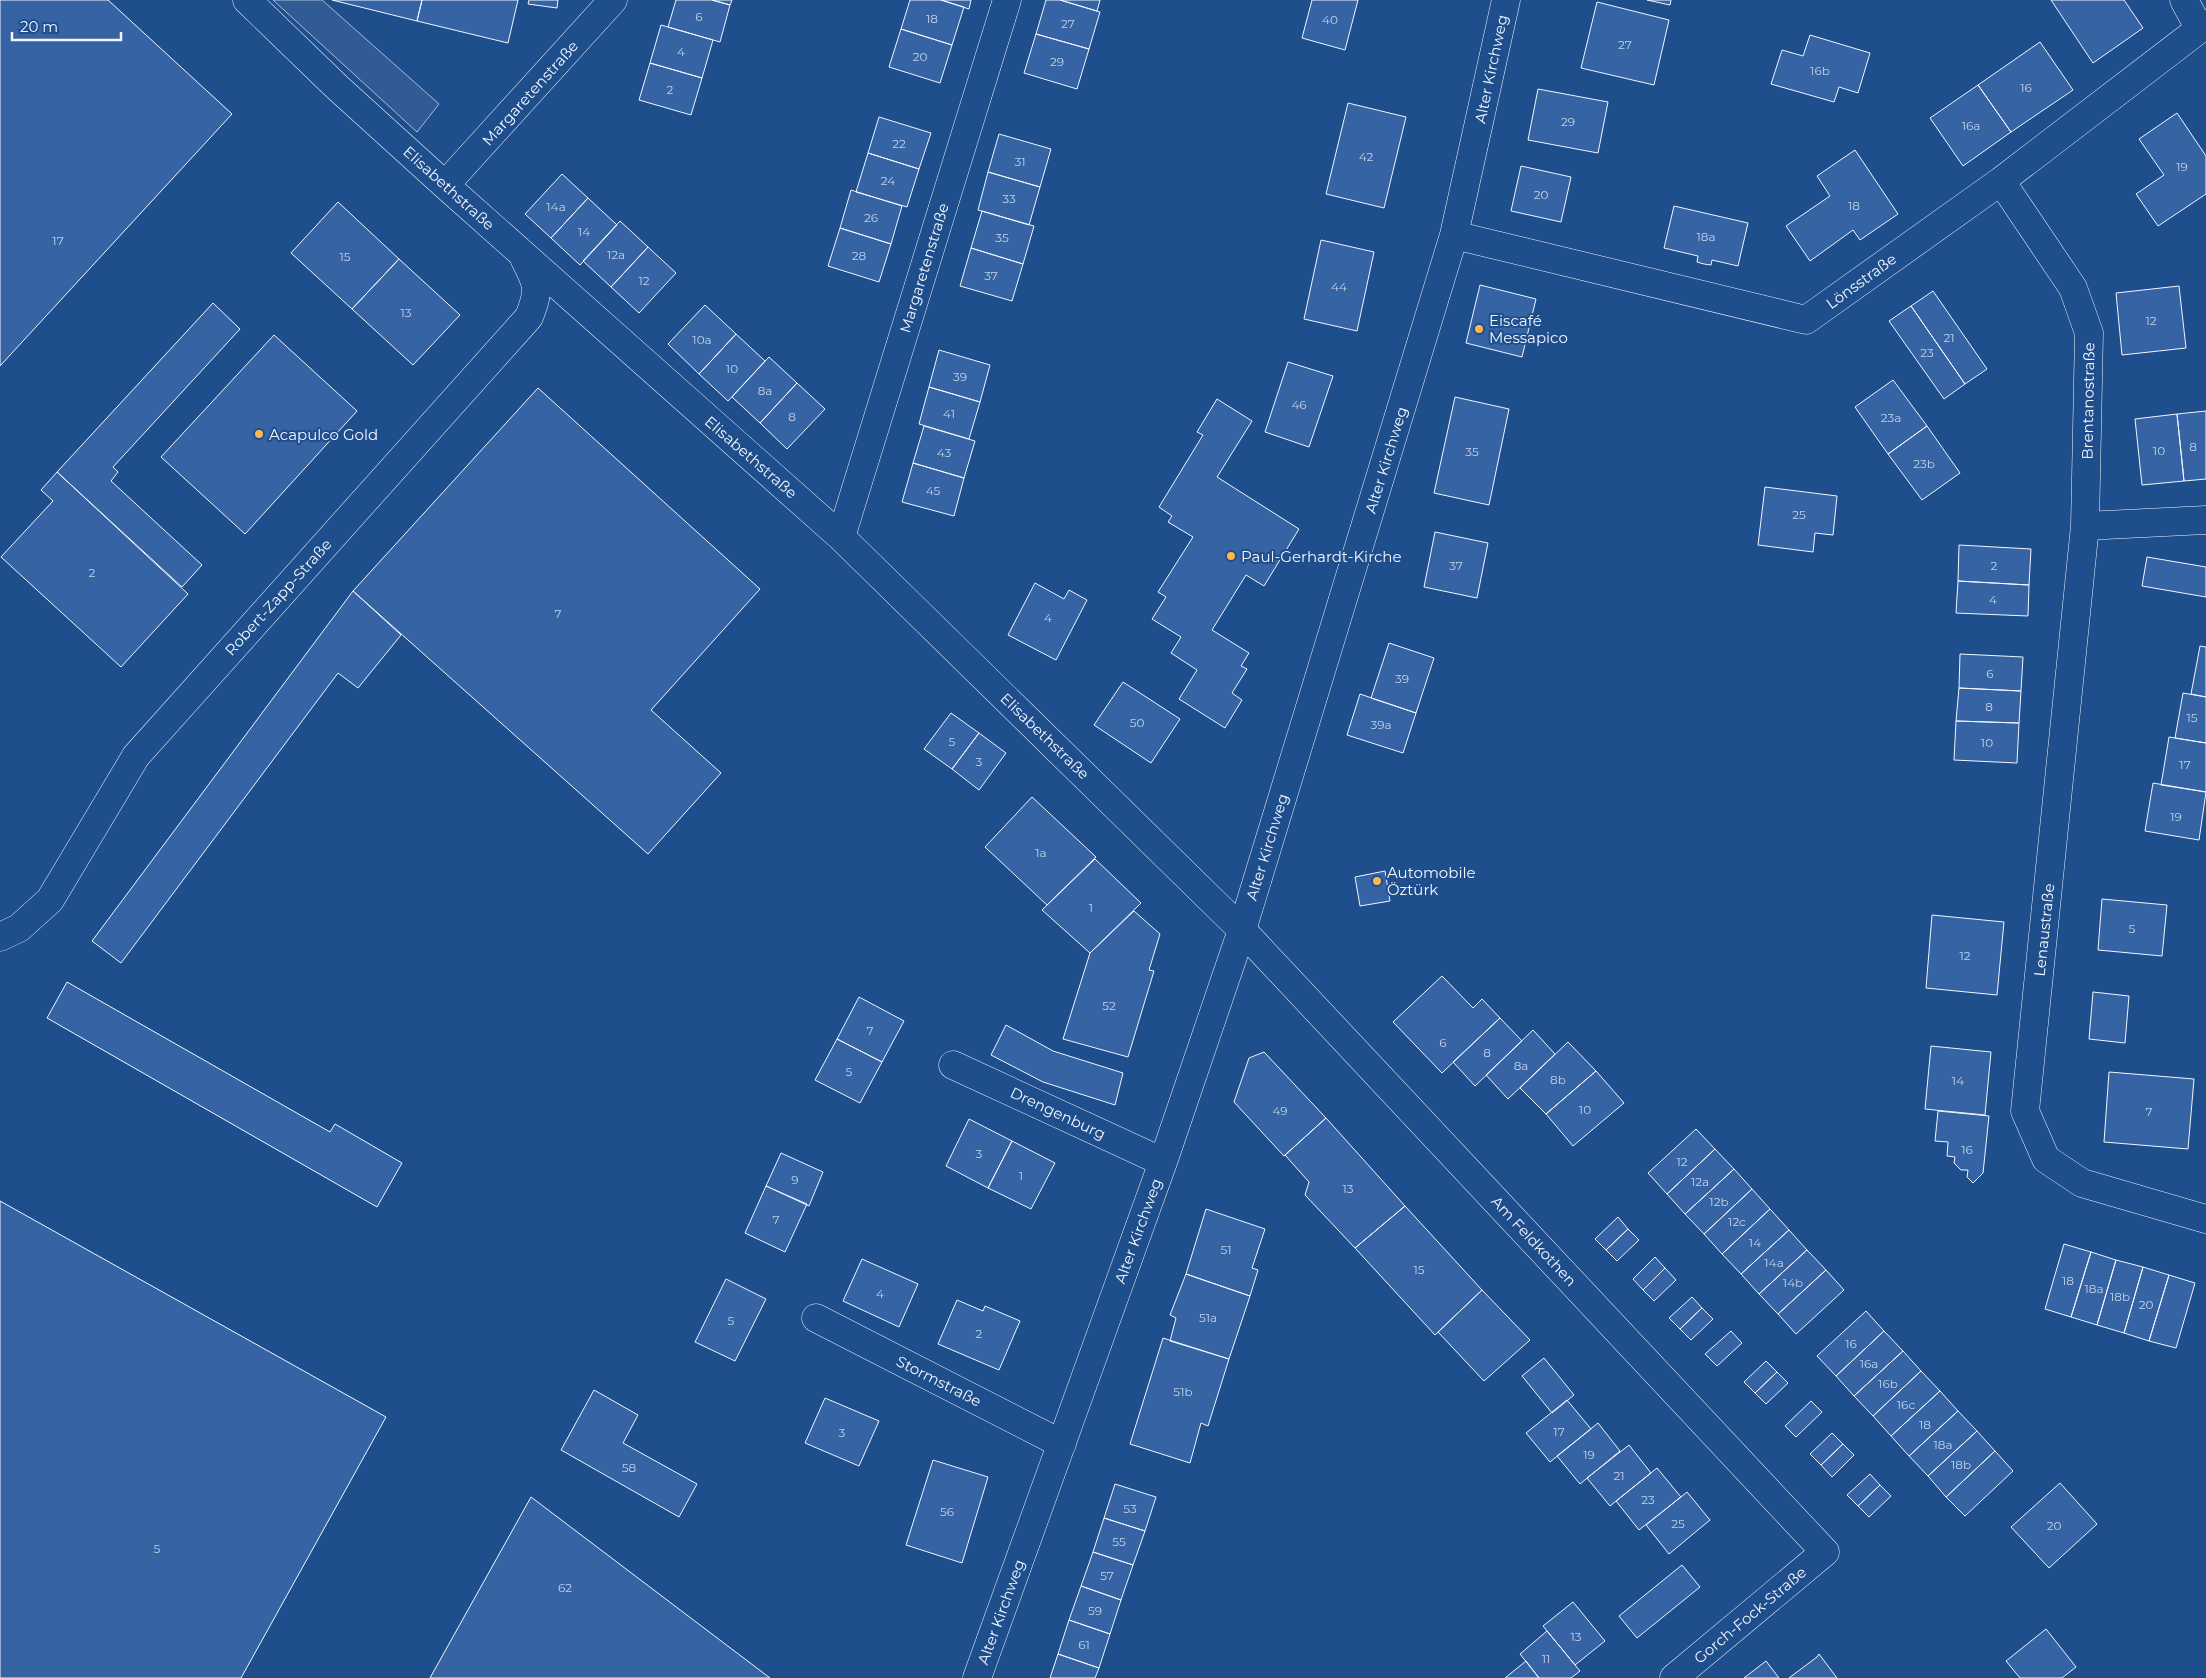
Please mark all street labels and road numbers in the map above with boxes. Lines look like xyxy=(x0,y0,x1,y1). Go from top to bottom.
street label: Alter Kirchweg xyxy=(1470,13,1512,125)
street label: Margaretenstraße xyxy=(478,37,582,149)
street label: Elisabethstraße xyxy=(399,142,499,234)
street label: Margaretenstraße xyxy=(895,201,953,335)
street label: Lönsstraße xyxy=(1822,249,1900,313)
street label: Brentanostraße xyxy=(2077,342,2099,460)
street label: Alter Kirchweg xyxy=(1361,404,1411,516)
street label: Elisabethstraße xyxy=(701,412,801,502)
street label: Robert-Zapp-Straße xyxy=(221,535,335,659)
street label: Elisabethstraße xyxy=(997,689,1093,783)
street label: Alter Kirchweg xyxy=(1242,791,1292,903)
street label: Lenaustraße xyxy=(2030,882,2058,978)
street label: Drengenburg xyxy=(1007,1083,1109,1143)
street label: Alter Kirchweg xyxy=(1110,1176,1166,1286)
street label: Am Feldkothen xyxy=(1487,1192,1581,1290)
street label: Stormstraße xyxy=(893,1351,985,1411)
street label: Alter Kirchweg xyxy=(973,1557,1029,1667)
street label: Gorch-Fock-Straße xyxy=(1690,1562,1810,1668)

